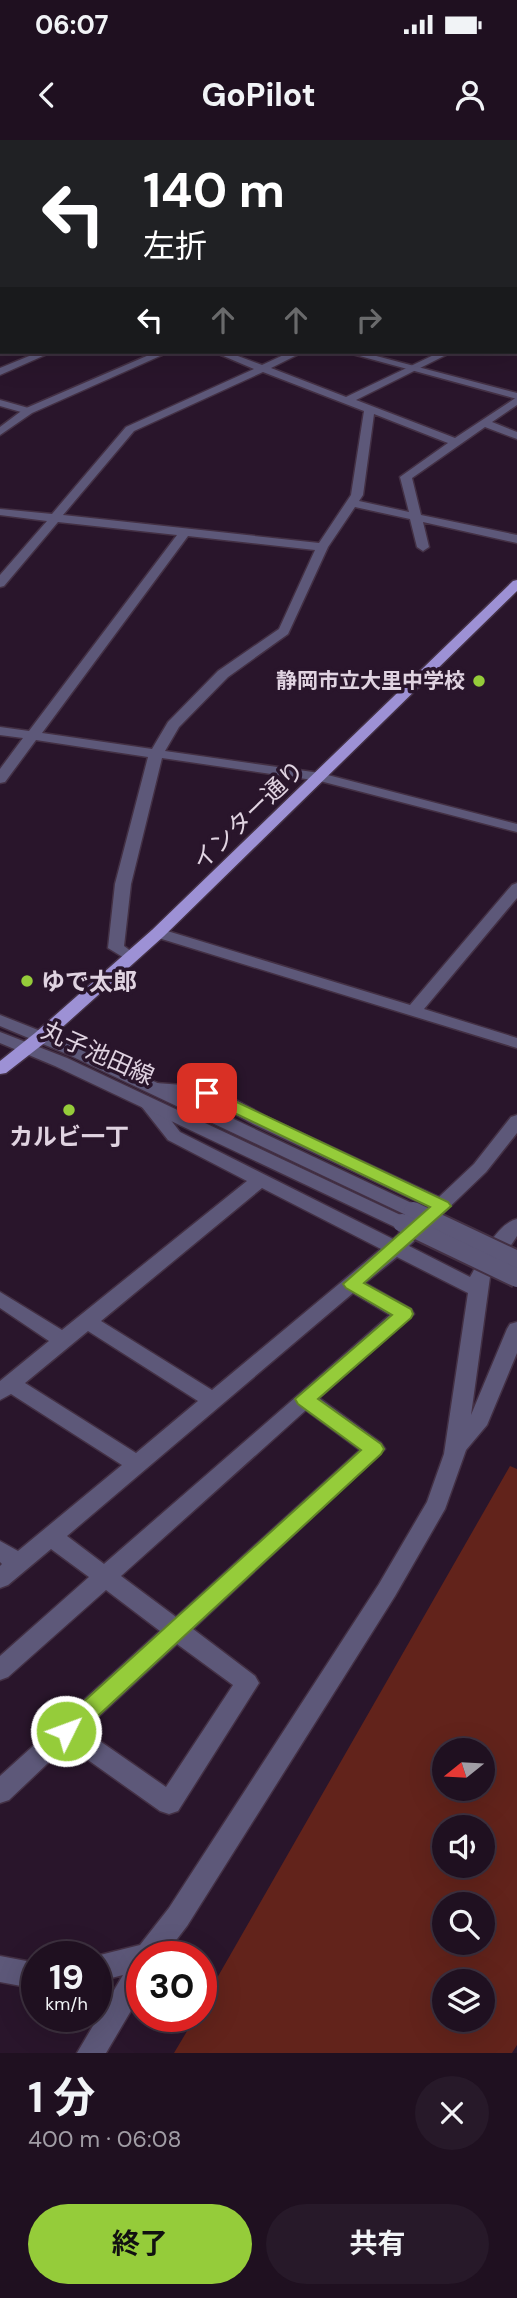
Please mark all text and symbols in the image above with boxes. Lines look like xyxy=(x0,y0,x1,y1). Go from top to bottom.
text: 06:07 xyxy=(35,8,109,42)
text: GoPilot xyxy=(201,74,316,116)
icon: back xyxy=(28,76,66,114)
icon: person xyxy=(451,76,489,114)
text: 140 m xyxy=(143,158,285,222)
icon: left xyxy=(28,168,119,259)
text: 左折 xyxy=(143,225,207,267)
icon: left xyxy=(131,301,169,339)
icon: ahead xyxy=(204,301,242,339)
icon: ahead xyxy=(277,301,315,339)
icon: right xyxy=(350,301,388,339)
place label: 静岡市立大里中学校 xyxy=(276,667,465,695)
marker: 静岡市立大里中学校 xyxy=(471,673,487,689)
street label: インター通り xyxy=(185,754,311,876)
place label: ゆで太郎 xyxy=(41,966,137,997)
marker: ゆで太郎 xyxy=(19,973,35,989)
street label: 丸子池田線 xyxy=(37,1014,159,1092)
pin xyxy=(177,1063,237,1123)
icon: arrive xyxy=(188,1074,226,1112)
marker: カルビ一丁 xyxy=(61,1102,77,1118)
place label: カルビ一丁 xyxy=(9,1121,129,1152)
position arrow xyxy=(29,1694,103,1768)
north arrow xyxy=(432,1738,495,1801)
map controls xyxy=(432,1738,495,2032)
button: sound xyxy=(432,1815,495,1878)
button: search xyxy=(432,1892,495,1955)
speed limit sign: 30 xyxy=(126,1941,217,2032)
text: 19 xyxy=(49,1954,84,2000)
button: layers xyxy=(432,1969,495,2032)
text: km/h xyxy=(45,1992,88,2016)
text: 1 分 xyxy=(28,2070,95,2125)
button: close xyxy=(415,2076,489,2150)
text: 400 m · 06:08 xyxy=(28,2124,181,2154)
button: 終了 xyxy=(28,2204,252,2284)
button: 共有 xyxy=(266,2204,489,2284)

